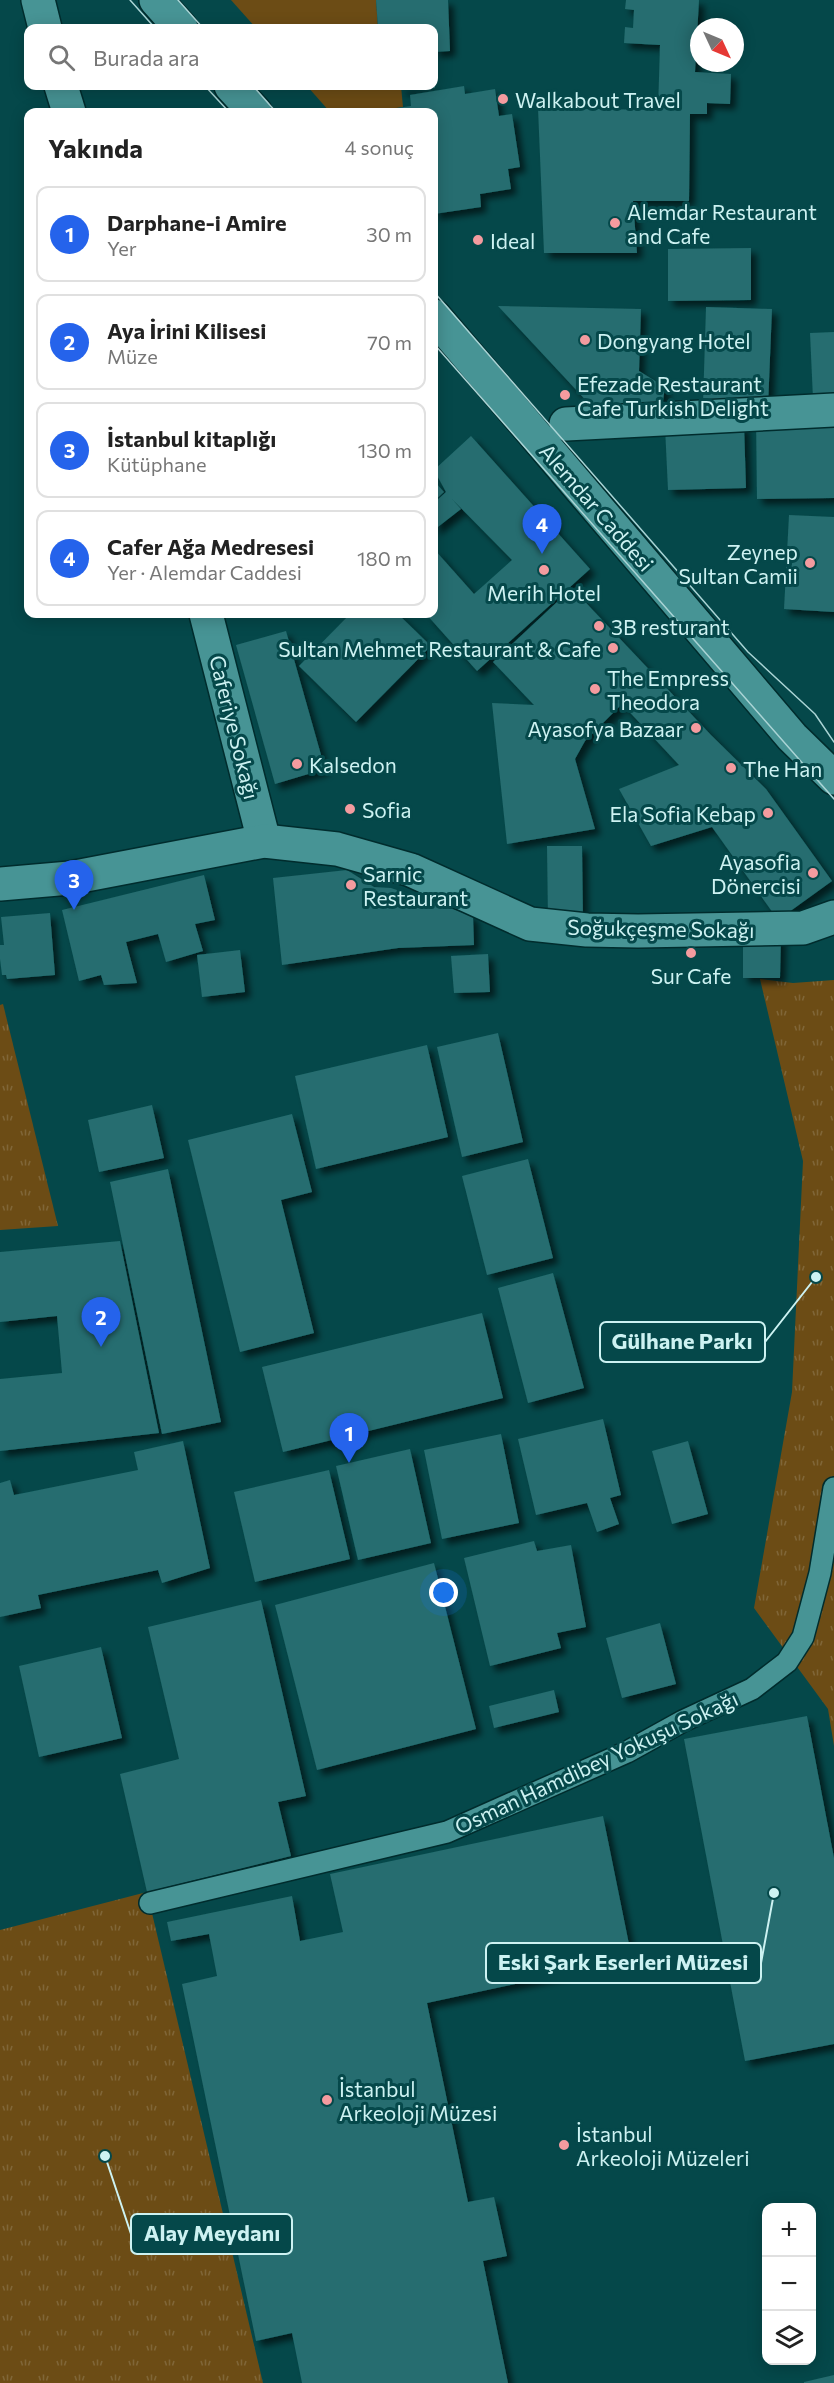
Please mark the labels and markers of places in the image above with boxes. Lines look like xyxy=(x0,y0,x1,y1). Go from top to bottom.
place label: Walkabout Travel xyxy=(515,87,681,112)
marker: Walkabout Travel xyxy=(496,92,510,106)
place label: Alemdar Restaurant and Cafe xyxy=(627,199,817,248)
marker: Alemdar Restaurant and Cafe xyxy=(608,216,622,230)
place label: Ideal xyxy=(490,228,535,253)
marker: Ideal xyxy=(471,233,485,247)
place label: Dongyang Hotel xyxy=(597,328,751,353)
marker: Dongyang Hotel xyxy=(578,333,592,347)
place label: Efezade Restaurant Cafe Turkish Delight xyxy=(577,371,769,420)
marker: Efezade Restaurant Cafe Turkish Delight xyxy=(558,388,572,402)
pin: 4 xyxy=(522,504,562,554)
place label: Zeynep Sultan Camii xyxy=(678,539,798,588)
marker: Zeynep Sultan Camii xyxy=(803,556,817,570)
marker: Merih Hotel xyxy=(537,563,551,577)
place label: Merih Hotel xyxy=(487,580,601,605)
place label: 3B resturant xyxy=(611,614,729,639)
marker: 3B resturant xyxy=(592,619,606,633)
place label: Sultan Mehmet Restaurant & Cafe xyxy=(278,636,601,661)
marker: Sultan Mehmet Restaurant & Cafe xyxy=(606,641,620,655)
place label: The Empress Theodora xyxy=(607,665,729,714)
marker: The Empress Theodora xyxy=(588,682,602,696)
place label: Ayasofya Bazaar xyxy=(527,716,684,741)
marker: Ayasofya Bazaar xyxy=(689,721,703,735)
place label: Kalsedon xyxy=(309,752,397,777)
place label: The Han xyxy=(743,756,822,781)
marker: Kalsedon xyxy=(290,757,304,771)
marker: The Han xyxy=(724,761,738,775)
place label: Sofia xyxy=(362,797,411,822)
place label: Ela Sofia Kebap xyxy=(610,801,756,826)
marker: Sofia xyxy=(343,802,357,816)
marker: Ela Sofia Kebap xyxy=(761,806,775,820)
place label: Ayasofia Dönercisi xyxy=(711,849,801,898)
pin: 3 xyxy=(54,860,94,910)
place label: Sarnic Restaurant xyxy=(363,861,468,910)
marker: Ayasofia Dönercisi xyxy=(806,866,820,880)
marker: Sarnic Restaurant xyxy=(344,878,358,892)
marker: Sur Cafe xyxy=(684,946,698,960)
place label: Sur Cafe xyxy=(651,963,731,988)
pin: 2 xyxy=(82,1298,120,1347)
callout: Gülhane Parkı xyxy=(600,1322,765,1362)
pin: 1 xyxy=(330,1414,368,1463)
callout: Eski Şark Eserleri Müzesi xyxy=(486,1943,761,1983)
place label: İstanbul Arkeoloji Müzesi xyxy=(339,2076,497,2125)
marker: İstanbul Arkeoloji Müzesi xyxy=(320,2093,334,2107)
place label: İstanbul Arkeoloji Müzeleri xyxy=(576,2121,750,2170)
marker: İstanbul Arkeoloji Müzeleri xyxy=(557,2138,571,2152)
callout: Alay Meydanı xyxy=(131,2214,292,2254)

